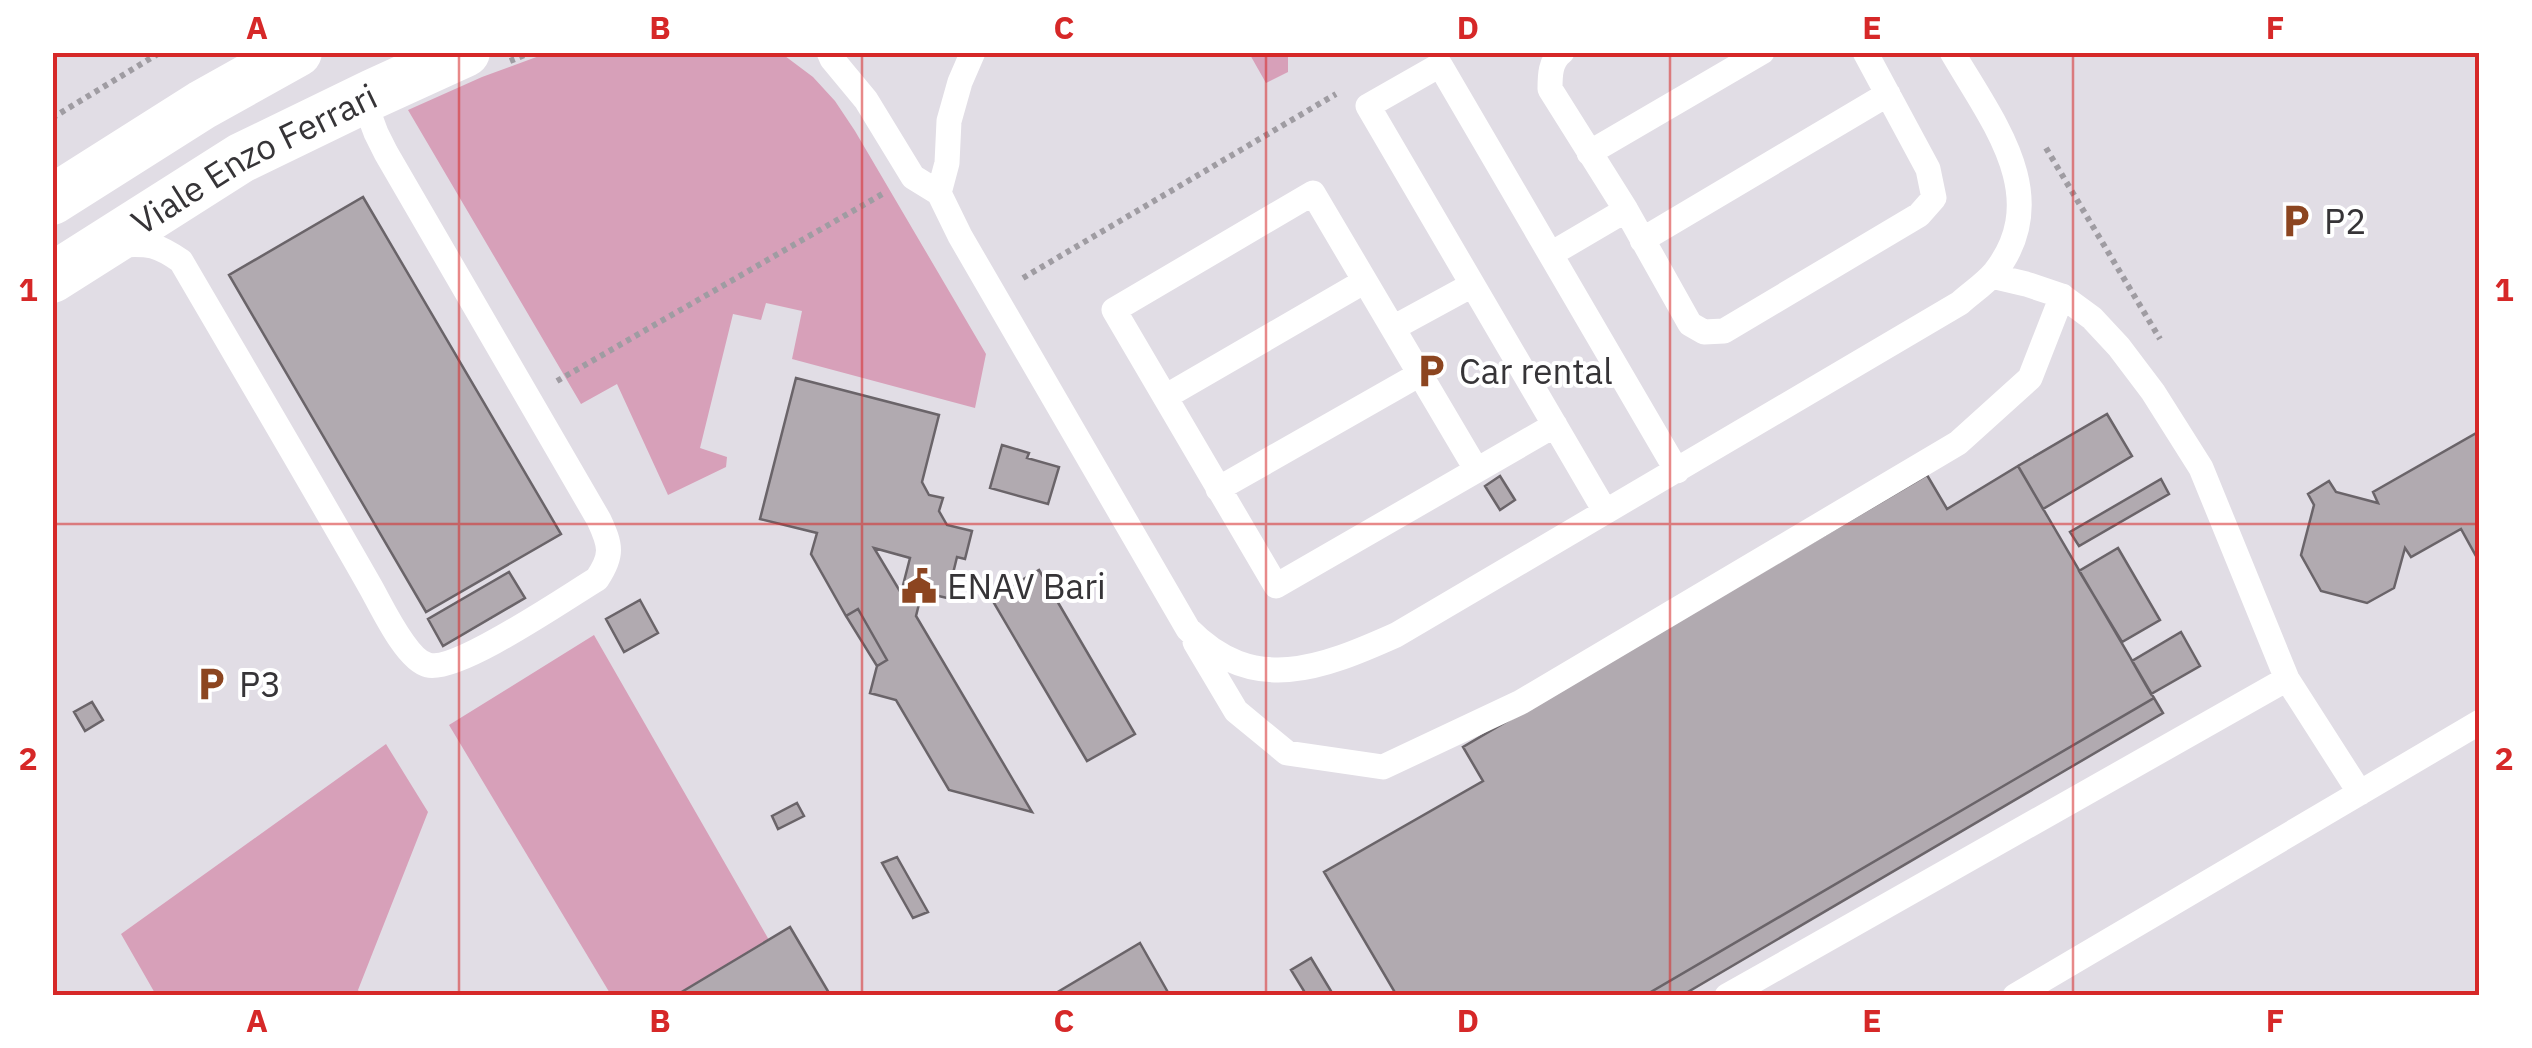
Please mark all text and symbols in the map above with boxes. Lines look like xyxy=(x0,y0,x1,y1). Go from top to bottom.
text: A xyxy=(246,6,268,48)
text: B xyxy=(649,6,671,48)
text: C xyxy=(1054,6,1074,48)
text: D xyxy=(1457,6,1479,48)
text: E xyxy=(1862,6,1882,48)
text: F xyxy=(2266,6,2284,48)
street label: Viale Enzo Ferrari xyxy=(123,73,384,245)
place label: P2 xyxy=(2324,198,2366,244)
parking icon: P2 xyxy=(2277,202,2315,240)
text: 1 xyxy=(18,268,38,310)
text: 1 xyxy=(2494,268,2514,310)
place label: Car rental xyxy=(1459,348,1613,394)
parking icon: Car rental xyxy=(1412,352,1450,390)
place label: ENAV Bari xyxy=(947,563,1106,609)
public building icon: ENAV Bari xyxy=(900,567,938,605)
place label: P3 xyxy=(239,661,281,707)
parking icon: P3 xyxy=(192,665,230,703)
text: 2 xyxy=(18,737,38,779)
text: 2 xyxy=(2494,737,2514,779)
text: A xyxy=(246,999,268,1041)
text: B xyxy=(649,999,671,1041)
text: C xyxy=(1054,999,1074,1041)
text: D xyxy=(1457,999,1479,1041)
text: E xyxy=(1862,999,1882,1041)
text: F xyxy=(2266,999,2284,1041)

